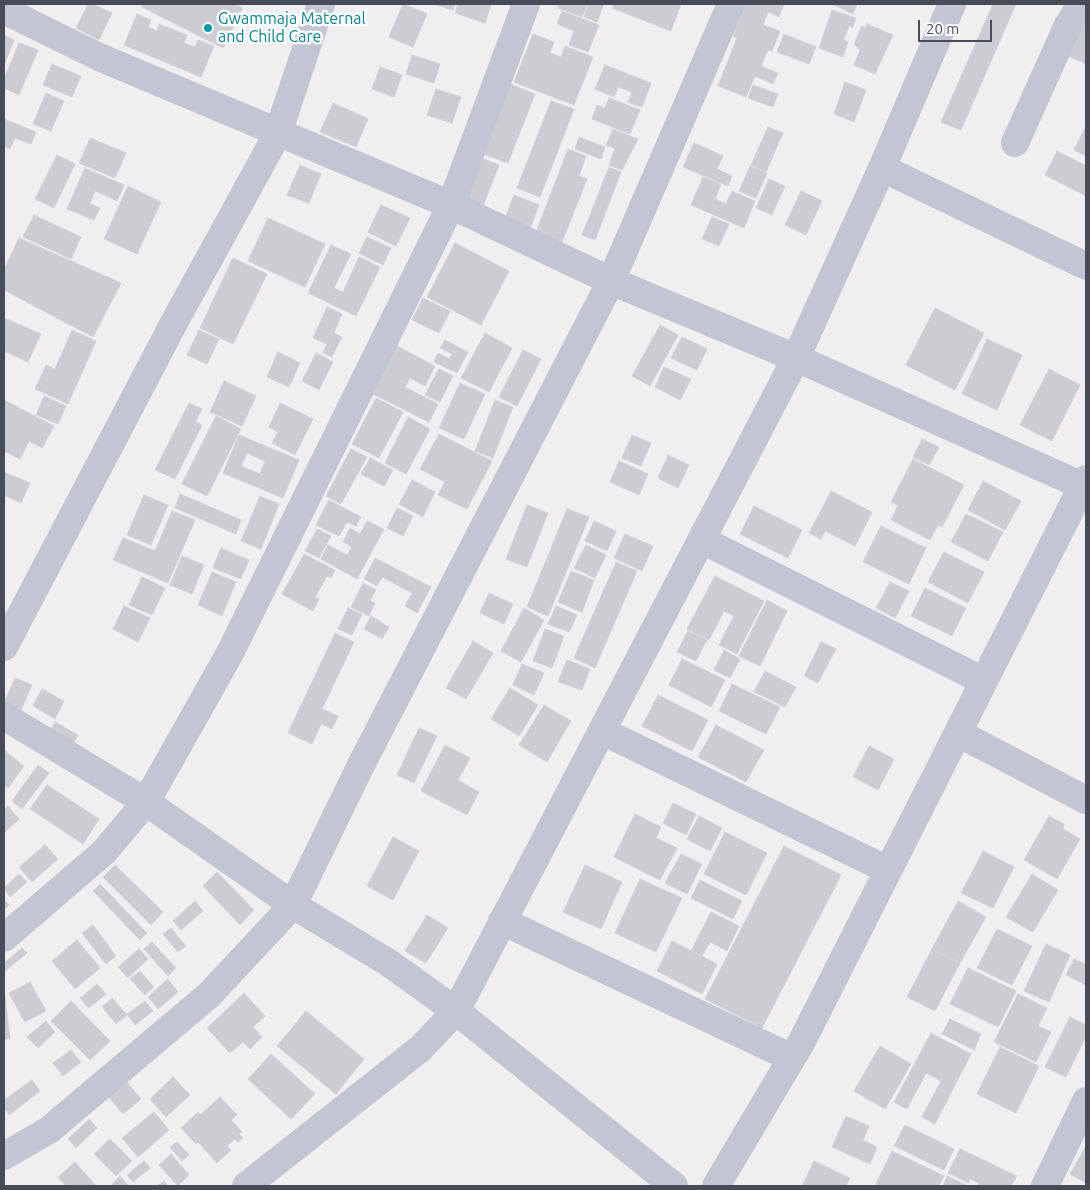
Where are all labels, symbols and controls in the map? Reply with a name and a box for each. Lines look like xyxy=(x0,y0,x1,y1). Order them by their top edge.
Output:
place label: Gwammaja Maternal and Child Care xyxy=(218,9,366,47)
scale bar xyxy=(920,10,994,42)
text: 20 m xyxy=(926,20,959,37)
marker: Gwammaja Maternal and Child Care xyxy=(202,22,214,34)

